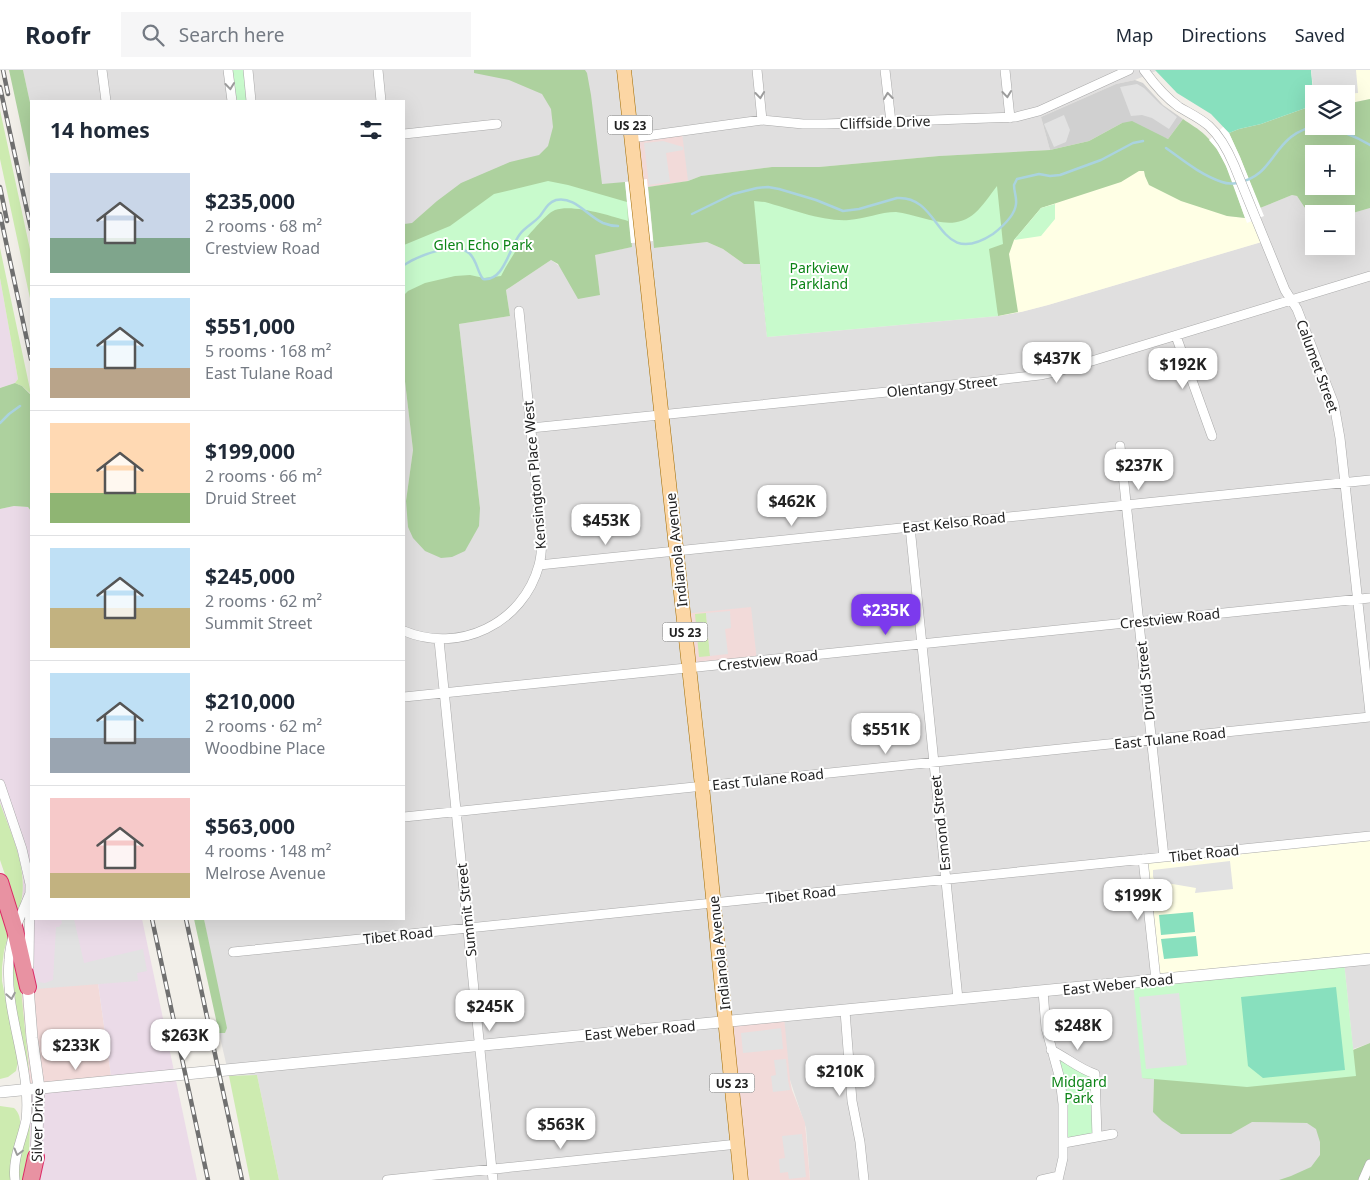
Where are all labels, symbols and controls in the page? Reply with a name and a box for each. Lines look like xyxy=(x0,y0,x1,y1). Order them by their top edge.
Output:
search box xyxy=(121,12,471,57)
text: Roofr xyxy=(25,18,91,51)
icon: search xyxy=(139,21,167,49)
text: Search here xyxy=(179,22,284,48)
text: Map xyxy=(1116,23,1153,47)
text: Directions xyxy=(1181,23,1267,47)
text: Saved xyxy=(1295,23,1345,47)
one-way arrow xyxy=(224,82,235,90)
map controls xyxy=(1305,85,1355,255)
button: layers xyxy=(1305,85,1355,135)
one-way arrow xyxy=(1001,90,1012,98)
one-way arrow xyxy=(754,91,765,99)
one-way arrow xyxy=(883,92,894,100)
street label: Cliffside Drive xyxy=(839,111,931,133)
text: 14 homes xyxy=(50,116,150,144)
icon: filters xyxy=(357,116,385,144)
road number: US 23 xyxy=(608,116,652,134)
button: + xyxy=(1305,145,1355,195)
text: $235,000 xyxy=(205,187,295,215)
icon: home xyxy=(90,193,150,253)
button: − xyxy=(1305,205,1355,255)
text: 2 rooms · 68 m² xyxy=(205,215,322,237)
park label: Glen Echo Park xyxy=(434,235,533,254)
text: Crestview Road xyxy=(205,237,320,259)
park label: Parkview Parkland xyxy=(790,258,848,293)
text: $551,000 xyxy=(205,312,295,340)
street label: Calumet Street xyxy=(1292,317,1344,415)
icon: home xyxy=(90,318,150,378)
text: 5 rooms · 168 m² xyxy=(205,340,331,362)
pin: $437K xyxy=(1022,342,1092,384)
text: $437K xyxy=(1033,347,1081,369)
pin: $192K xyxy=(1148,348,1218,390)
text: $192K xyxy=(1159,353,1207,375)
text: East Tulane Road xyxy=(205,362,333,384)
street label: Olentangy Street xyxy=(886,371,998,401)
street label: Kensington Place West xyxy=(518,400,550,550)
text: $199,000 xyxy=(205,437,295,465)
icon: home xyxy=(90,443,150,503)
pin: $237K xyxy=(1104,448,1174,491)
text: $237K xyxy=(1115,454,1163,476)
text: 2 rooms · 66 m² xyxy=(205,465,322,487)
pin: $462K xyxy=(757,484,827,527)
text: Druid Street xyxy=(205,487,296,509)
text: $462K xyxy=(768,490,816,512)
street label: Indianola Avenue xyxy=(661,492,691,608)
pin: $453K xyxy=(571,504,641,546)
street label: East Kelso Road xyxy=(901,507,1007,537)
text: $453K xyxy=(582,509,630,531)
text: $245,000 xyxy=(205,562,295,590)
icon: home xyxy=(90,568,150,628)
text: 2 rooms · 62 m² xyxy=(205,590,322,612)
pin: $235K xyxy=(851,594,921,636)
text: $235K xyxy=(862,599,910,621)
street label: Crestview Road xyxy=(1119,603,1221,633)
text: Summit Street xyxy=(205,612,312,634)
road number: US 23 xyxy=(662,622,708,642)
street label: Druid Street xyxy=(1131,640,1159,722)
street label: Crestview Road xyxy=(717,645,819,675)
text: $210,000 xyxy=(205,687,295,715)
icon: home xyxy=(90,693,150,753)
pin: $551K xyxy=(851,712,921,755)
text: 2 rooms · 62 m² xyxy=(205,715,322,737)
text: $551K xyxy=(862,718,910,740)
street label: East Tulane Road xyxy=(1113,723,1227,753)
text: Woodbine Place xyxy=(205,737,325,759)
street label: East Tulane Road xyxy=(711,764,825,794)
street label: Esmond Street xyxy=(926,774,954,872)
text: $563,000 xyxy=(205,812,295,840)
icon: home xyxy=(90,818,150,878)
text: 4 rooms · 148 m² xyxy=(205,840,331,862)
street label: Tibet Road xyxy=(1168,840,1240,866)
text: Melrose Avenue xyxy=(205,862,326,884)
street label: Summit Street xyxy=(452,862,480,958)
pin: $199K xyxy=(1103,878,1173,921)
street label: Tibet Road xyxy=(765,881,837,907)
text: $199K xyxy=(1114,884,1162,906)
street label: Indianola Avenue xyxy=(704,895,734,1011)
street label: Tibet Road xyxy=(362,922,434,948)
street label: East Weber Road xyxy=(1062,969,1174,999)
pin: $245K xyxy=(455,990,525,1032)
one-way arrow xyxy=(5,991,15,1000)
text: $245K xyxy=(466,995,514,1017)
pin: $248K xyxy=(1043,1008,1113,1051)
text: $248K xyxy=(1054,1014,1102,1036)
street label: East Weber Road xyxy=(584,1016,696,1044)
pin: $263K xyxy=(150,1018,220,1061)
text: $263K xyxy=(161,1024,209,1046)
pin: $233K xyxy=(41,1028,111,1071)
text: $233K xyxy=(52,1034,100,1056)
pin: $210K xyxy=(805,1054,875,1097)
text: $210K xyxy=(816,1060,864,1082)
park label: Midgard Park xyxy=(1051,1072,1107,1107)
road number: US 23 xyxy=(710,1074,754,1092)
street label: Silver Drive xyxy=(27,1088,47,1162)
pin: $563K xyxy=(526,1108,596,1150)
text: $563K xyxy=(537,1113,585,1135)
one-way arrow xyxy=(13,1147,23,1155)

